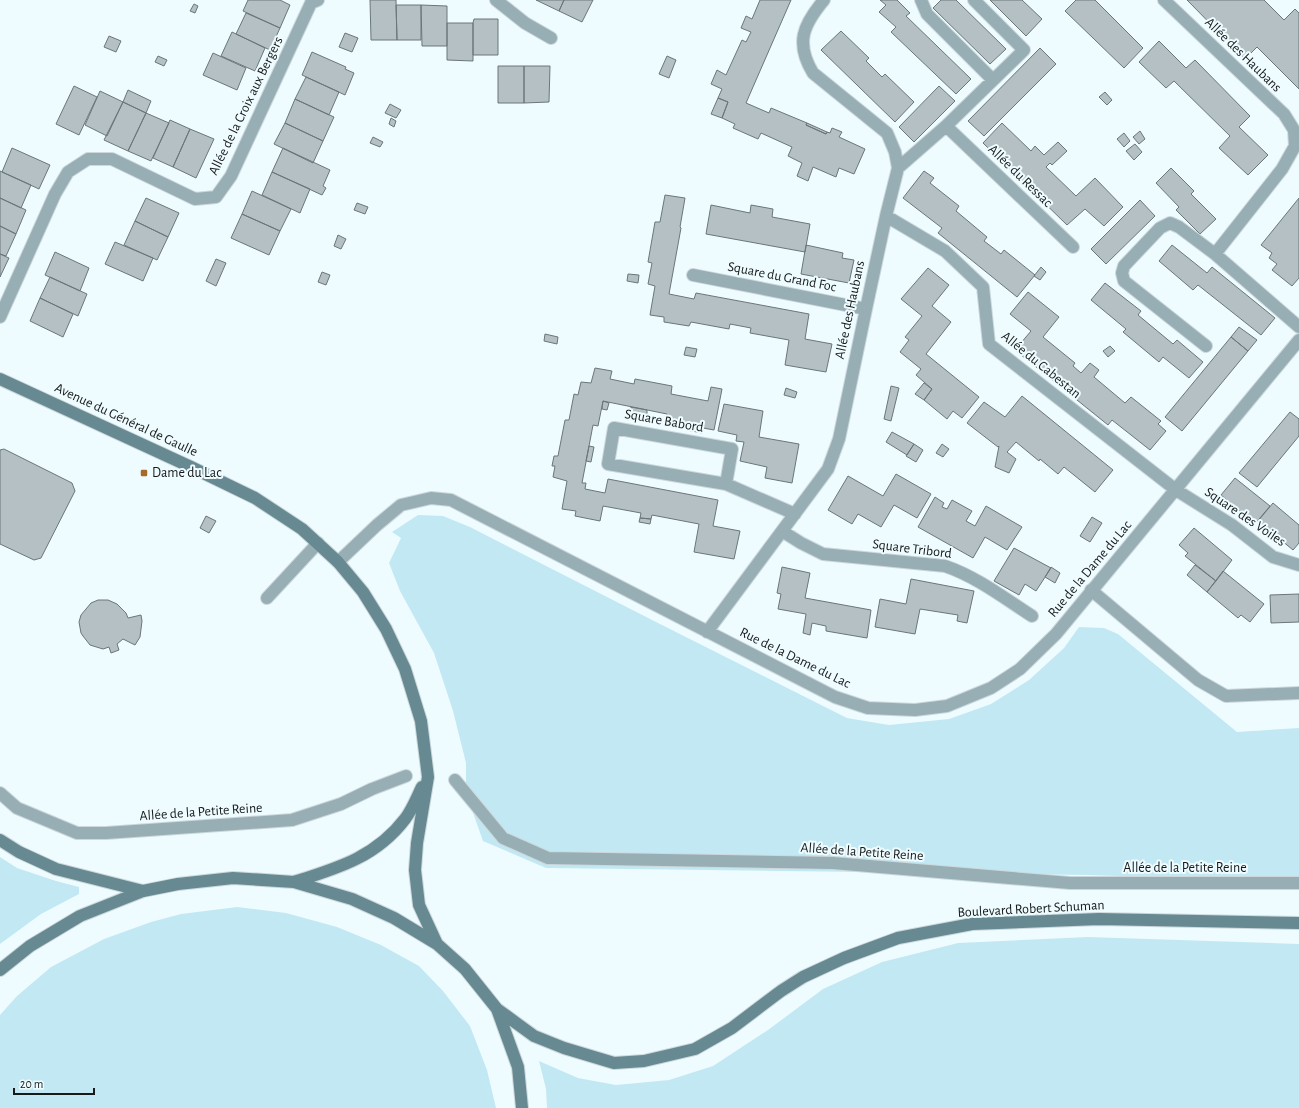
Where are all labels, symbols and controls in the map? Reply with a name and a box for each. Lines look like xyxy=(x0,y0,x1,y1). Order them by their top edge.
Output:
street label: Allée des Haubans xyxy=(1202,15,1284,95)
street label: Allée de la Croix aux Bergers xyxy=(206,35,286,177)
street label: Allée du Ressac xyxy=(985,142,1055,210)
street label: Square du Grand Foc xyxy=(726,260,838,295)
street label: Allée des Haubans xyxy=(833,260,867,360)
street label: Allée du Cabestan xyxy=(999,329,1083,401)
street label: Avenue du Général de Gaulle xyxy=(52,381,200,459)
street label: Square Babord xyxy=(623,407,705,435)
place label: Dame du Lac xyxy=(152,466,222,480)
marker: Dame du Lac xyxy=(139,468,149,478)
street label: Square des Voiles xyxy=(1202,485,1288,549)
street label: Rue de la Dame du Lac xyxy=(1046,518,1135,620)
street label: Square Tribord xyxy=(872,537,952,561)
street label: Rue de la Dame du Lac xyxy=(737,625,853,691)
street label: Allée de la Petite Reine xyxy=(139,801,263,823)
street label: Allée de la Petite Reine xyxy=(800,841,924,863)
street label: Allée de la Petite Reine xyxy=(1123,861,1247,875)
street label: Boulevard Robert Schuman xyxy=(957,898,1105,920)
scale bar xyxy=(14,1070,94,1096)
text: 20 m xyxy=(20,1078,43,1090)

